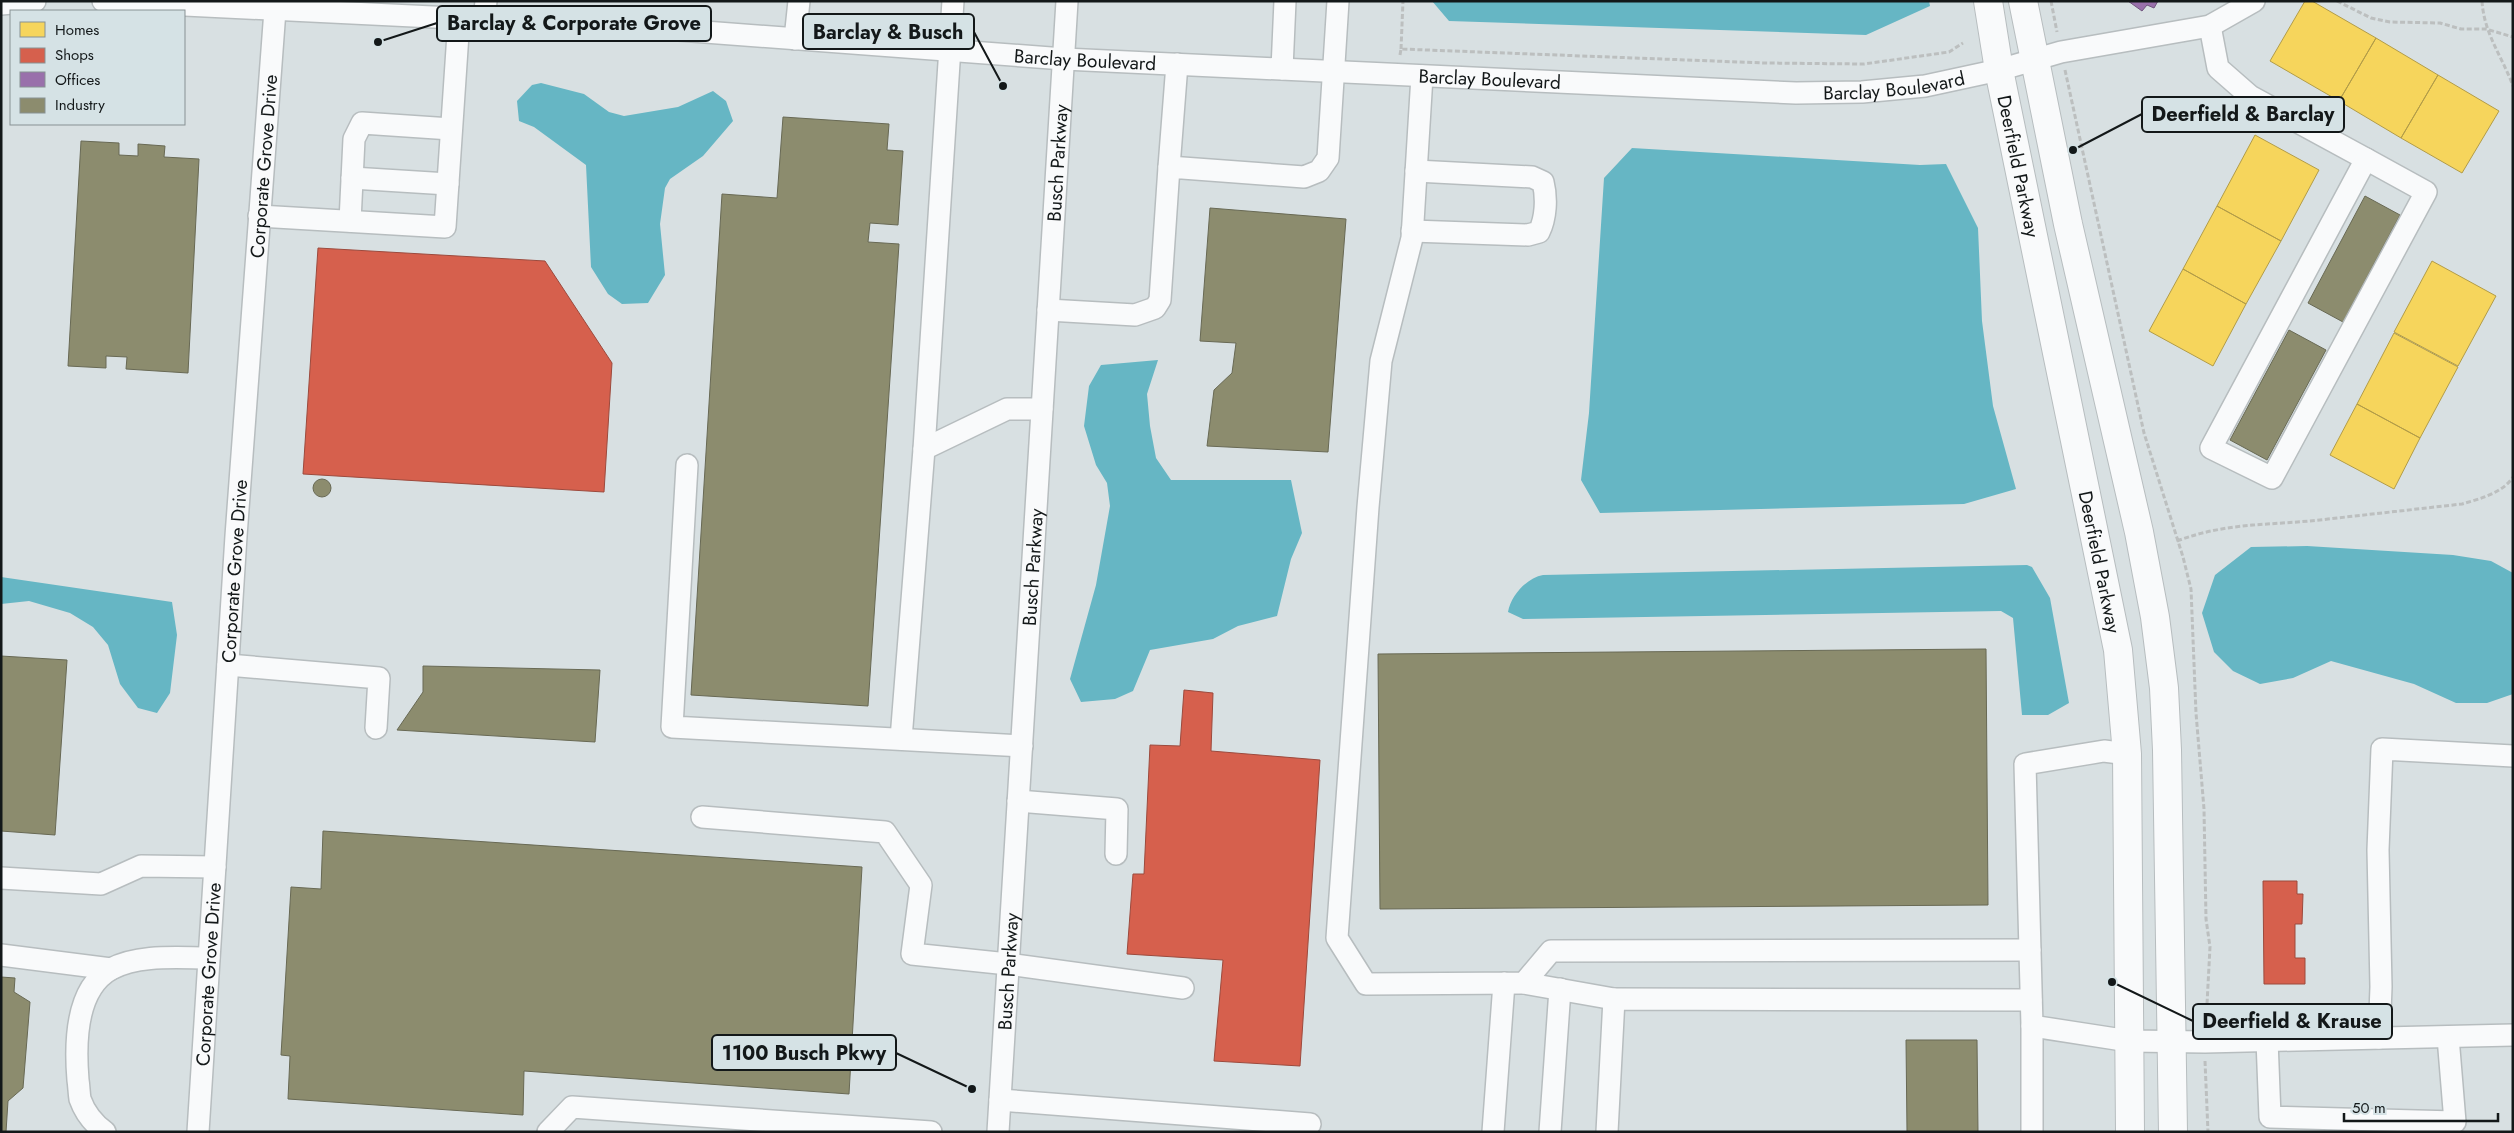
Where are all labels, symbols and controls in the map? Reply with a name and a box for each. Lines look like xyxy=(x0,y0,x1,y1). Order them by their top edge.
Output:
callout: Barclay & Corporate Grove xyxy=(437,6,711,41)
text: Barclay & Corporate Grove xyxy=(447,9,701,38)
legend xyxy=(10,10,185,125)
callout: Barclay & Busch xyxy=(803,14,974,49)
text: Barclay & Busch xyxy=(813,18,963,47)
text: Homes xyxy=(55,19,99,41)
street label: Barclay Boulevard xyxy=(1013,42,1157,77)
text: Shops xyxy=(55,44,94,66)
street label: Barclay Boulevard xyxy=(1418,62,1561,96)
street label: Barclay Boulevard xyxy=(1823,65,1967,107)
text: Offices xyxy=(55,69,100,91)
street label: Corporate Grove Drive xyxy=(244,73,284,259)
street label: Deerfield Parkway xyxy=(1990,93,2046,240)
text: Industry xyxy=(55,94,105,116)
callout: Deerfield & Barclay xyxy=(2142,97,2344,132)
text: Deerfield & Barclay xyxy=(2152,100,2335,129)
street label: Busch Parkway xyxy=(1041,103,1075,222)
street label: Corporate Grove Drive xyxy=(215,478,254,664)
street label: Deerfield Parkway xyxy=(2072,488,2127,636)
street label: Busch Parkway xyxy=(1016,507,1050,627)
street label: Corporate Grove Drive xyxy=(189,882,228,1067)
street label: Busch Parkway xyxy=(991,911,1025,1031)
callout: Deerfield & Krause xyxy=(2193,1004,2392,1039)
text: Deerfield & Krause xyxy=(2202,1007,2382,1036)
callout: 1100 Busch Pkwy xyxy=(712,1035,896,1070)
text: 1100 Busch Pkwy xyxy=(722,1039,887,1068)
scale bar xyxy=(2344,1090,2498,1122)
text: 50 m xyxy=(2352,1097,2386,1119)

